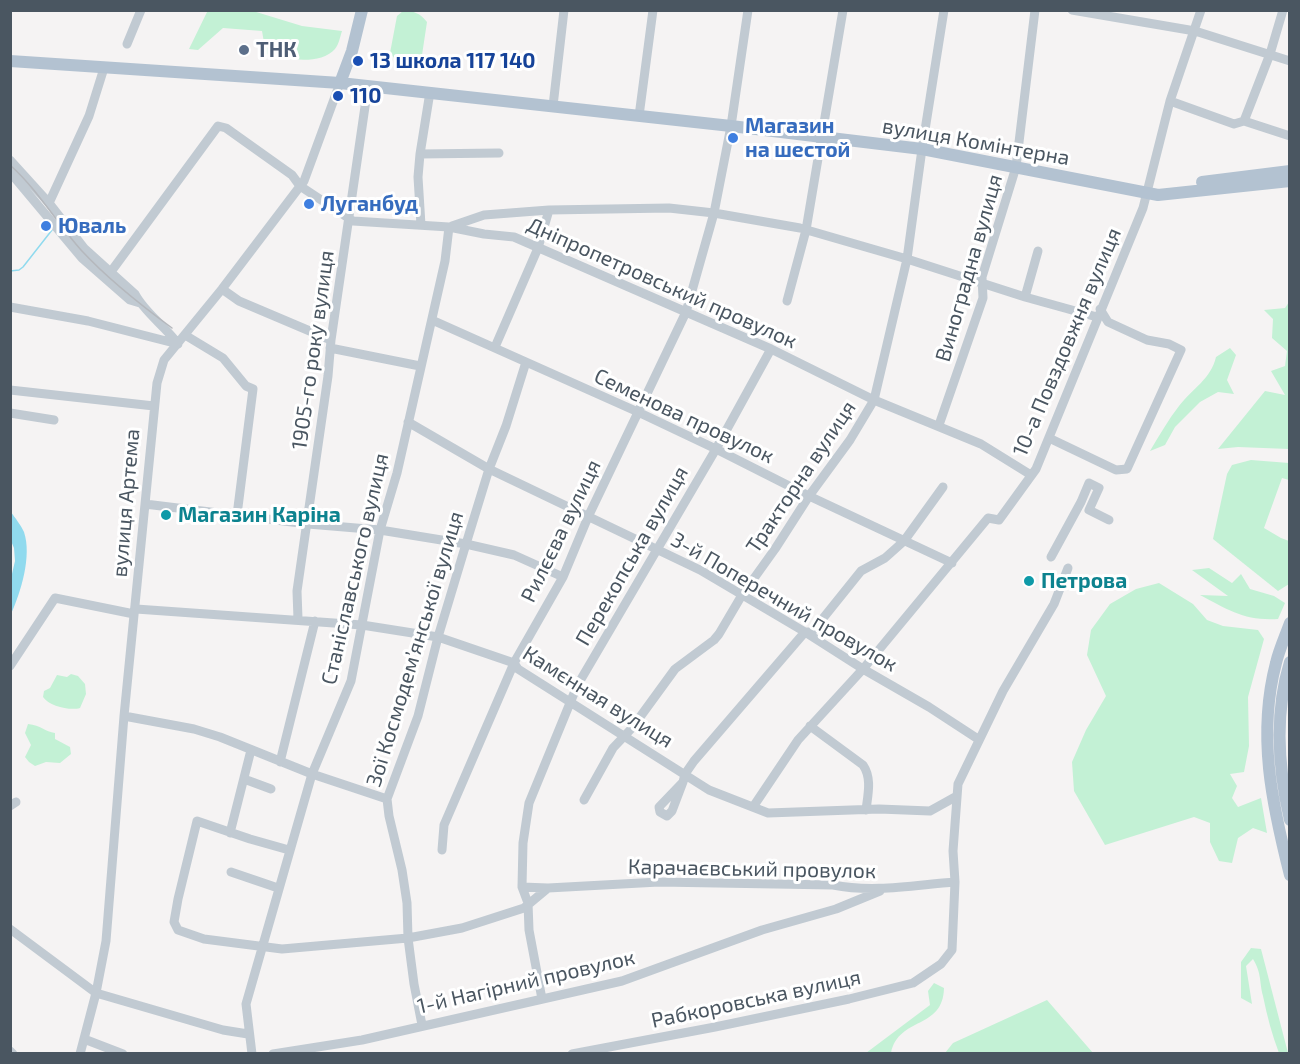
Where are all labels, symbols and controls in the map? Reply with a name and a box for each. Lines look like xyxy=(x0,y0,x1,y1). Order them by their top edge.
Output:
place label: ТНК xyxy=(256,37,297,63)
marker: ТНК xyxy=(237,43,251,57)
place label: 13 школа 117 140 xyxy=(370,48,536,74)
marker: 13 школа 117 140 xyxy=(351,54,365,68)
place label: 110 xyxy=(350,83,381,109)
marker: 110 xyxy=(331,89,345,103)
place label: Магазин на шестой xyxy=(745,113,850,163)
street label: вулиця Комінтерна xyxy=(880,113,1072,171)
marker: Магазин на шестой xyxy=(726,131,740,145)
street label: Виноградна вулиця xyxy=(930,171,1008,365)
place label: Луганбуд xyxy=(321,191,418,217)
marker: Луганбуд xyxy=(302,197,316,211)
street label: Дніпропетровський провулок xyxy=(523,212,801,354)
place label: Юваль xyxy=(58,213,126,239)
marker: Юваль xyxy=(39,219,53,233)
street label: 10-а Повздовжня вулиця xyxy=(1007,224,1127,460)
street label: 1905-го року вулиця xyxy=(287,249,339,451)
street label: Семенова провулок xyxy=(590,363,778,469)
street label: Тракторна вулиця xyxy=(741,396,861,558)
street label: вулиця Артема xyxy=(107,428,145,578)
street label: Станіславського вулиця xyxy=(316,451,394,687)
street label: Рилєєва вулиця xyxy=(516,456,606,606)
street label: Перекопська вулиця xyxy=(570,462,694,650)
place label: Магазин Каріна xyxy=(178,502,341,528)
marker: Магазин Каріна xyxy=(159,508,173,522)
street label: Зої Космодем’янської вулиця xyxy=(361,508,469,790)
street label: 3-й Поперечний провулок xyxy=(666,527,902,677)
place label: Петрова xyxy=(1041,568,1127,594)
marker: Петрова xyxy=(1022,574,1036,588)
street label: Камєнная вулиця xyxy=(518,641,678,753)
street label: Карачаєвський провулок xyxy=(628,854,876,884)
street label: 1-й Нагірний провулок xyxy=(415,945,637,1019)
street label: Рабкоровська вулиця xyxy=(649,964,863,1034)

